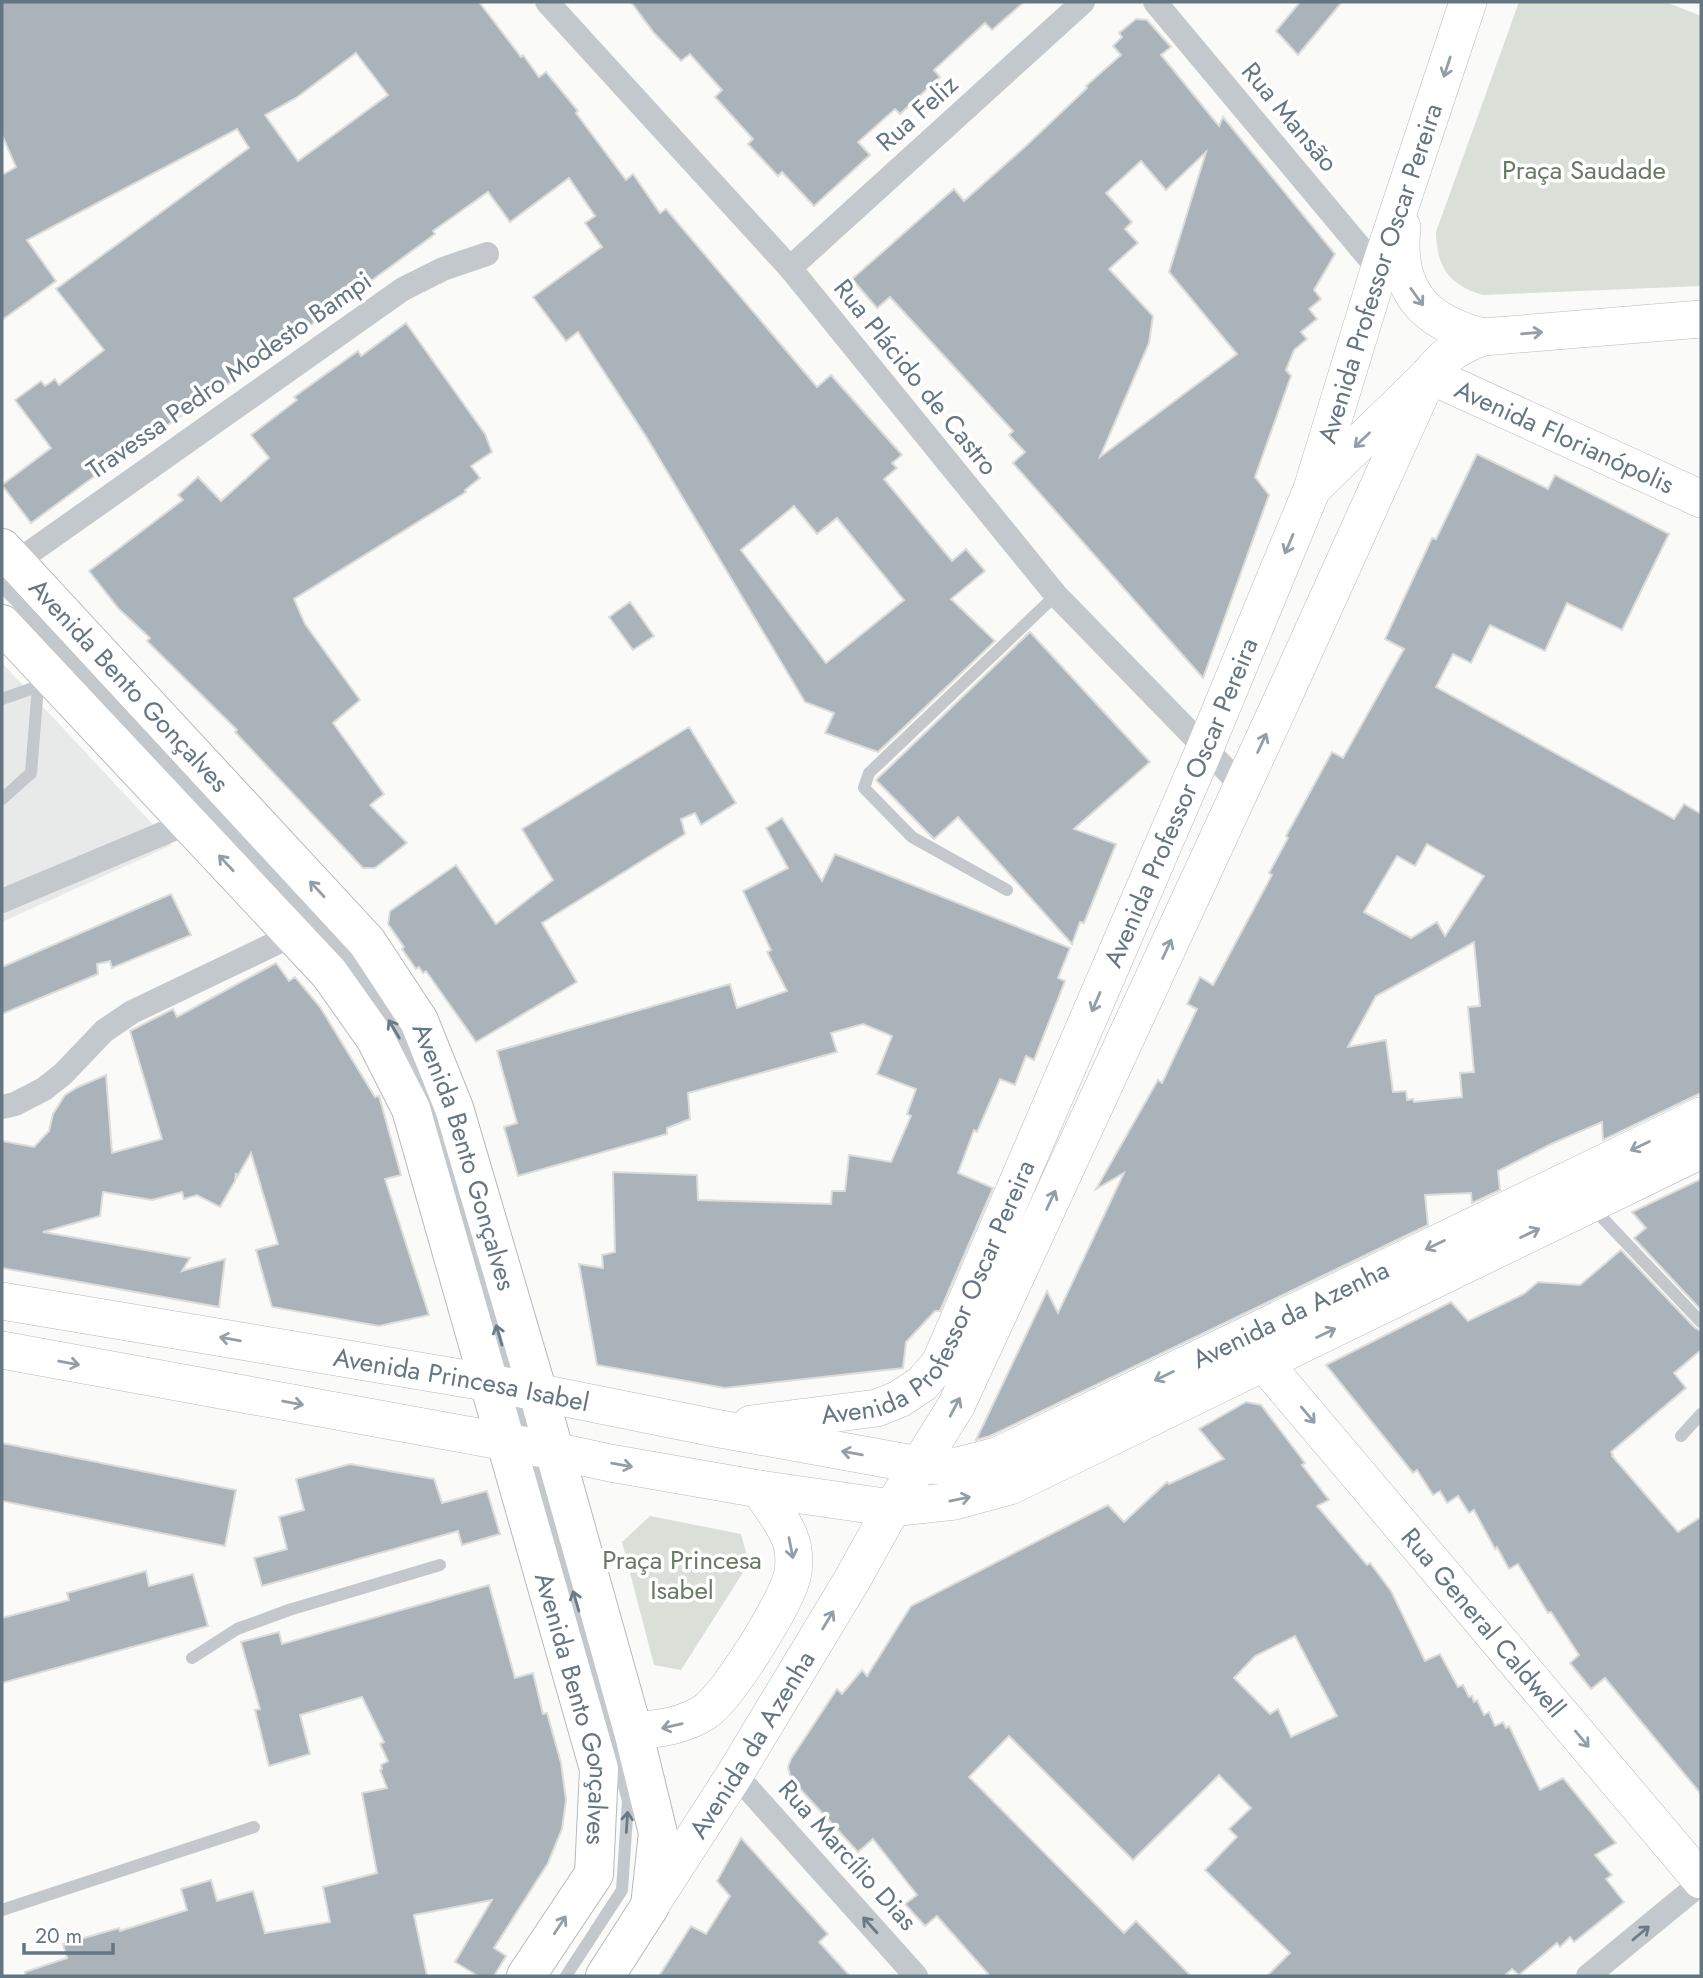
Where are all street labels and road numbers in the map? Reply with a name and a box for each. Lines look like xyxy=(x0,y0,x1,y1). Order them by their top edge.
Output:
street label: Rua Mansão xyxy=(1233,54,1347,180)
street label: Rua Feliz xyxy=(868,66,966,160)
street label: Avenida Professor Oscar Pereira xyxy=(1308,98,1452,448)
street label: Travessa Pedro Modesto Bampi xyxy=(79,262,379,488)
street label: Rua Plácido de Castro xyxy=(825,271,1007,483)
street label: Avenida Florianópolis xyxy=(1449,370,1680,503)
street label: Avenida Bento Gonçalves xyxy=(20,570,238,801)
street label: Avenida Professor Oscar Pereira xyxy=(1094,632,1268,973)
street label: Avenida Bento Gonçalves xyxy=(403,1017,526,1295)
street label: Avenida Professor Oscar Pereira xyxy=(819,1154,1044,1434)
street label: Avenida da Azenha xyxy=(1186,1250,1395,1378)
street label: Avenida Princesa Isabel xyxy=(331,1338,593,1421)
street label: Rua General Caldwell xyxy=(1392,1519,1575,1726)
street label: Avenida Bento Gonçalves xyxy=(525,1568,618,1846)
street label: Avenida da Azenha xyxy=(679,1643,824,1846)
street label: Rua Marcílio Dias xyxy=(770,1771,926,1939)

